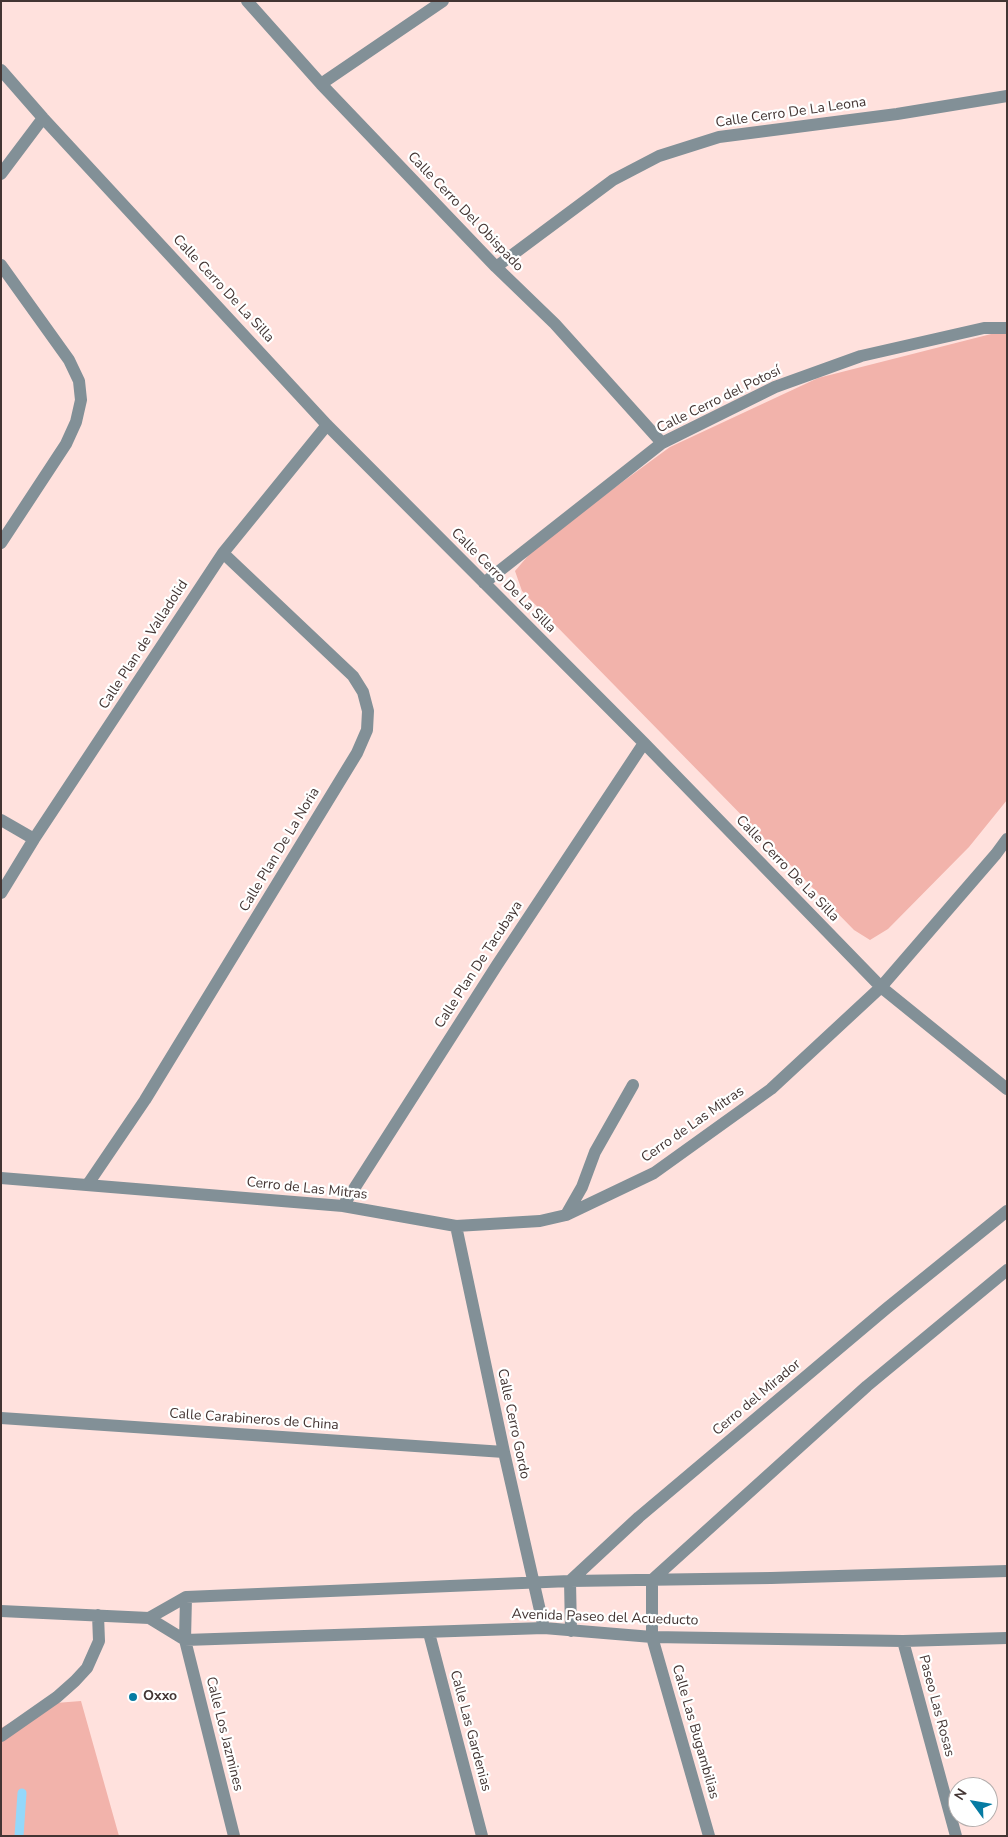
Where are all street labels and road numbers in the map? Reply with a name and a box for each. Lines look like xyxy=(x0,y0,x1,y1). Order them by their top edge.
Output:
street label: Calle Cerro De La Leona xyxy=(715,94,867,132)
street label: Calle Cerro Del Obispado xyxy=(404,149,526,275)
street label: Calle Cerro De La Silla xyxy=(169,232,277,346)
street label: Calle Cerro del Potosí xyxy=(654,363,784,437)
street label: Calle Cerro De La Silla xyxy=(447,525,559,637)
street label: Calle Plan de Valladolid xyxy=(96,577,192,713)
street label: Calle Plan De La Noria xyxy=(236,785,324,915)
street label: Calle Cerro De La Silla xyxy=(732,812,842,926)
street label: Calle Plan De Tacubaya xyxy=(432,898,526,1032)
street label: Cerro de Las Mitras xyxy=(638,1083,748,1167)
street label: Cerro de Las Mitras xyxy=(246,1174,368,1204)
street label: Cerro del Mirador xyxy=(710,1356,804,1440)
street label: Calle Cerro Gordo xyxy=(493,1367,533,1481)
street label: Calle Carabineros de China xyxy=(169,1406,339,1434)
street label: Avenida Paseo del Acueducto xyxy=(511,1606,699,1630)
street label: Paseo Las Rosas xyxy=(914,1653,958,1759)
street label: Calle Las Bugambilias xyxy=(668,1663,722,1801)
street label: Calle Las Gardenias xyxy=(446,1669,494,1793)
street label: Calle Los Jazmines xyxy=(202,1675,246,1793)

